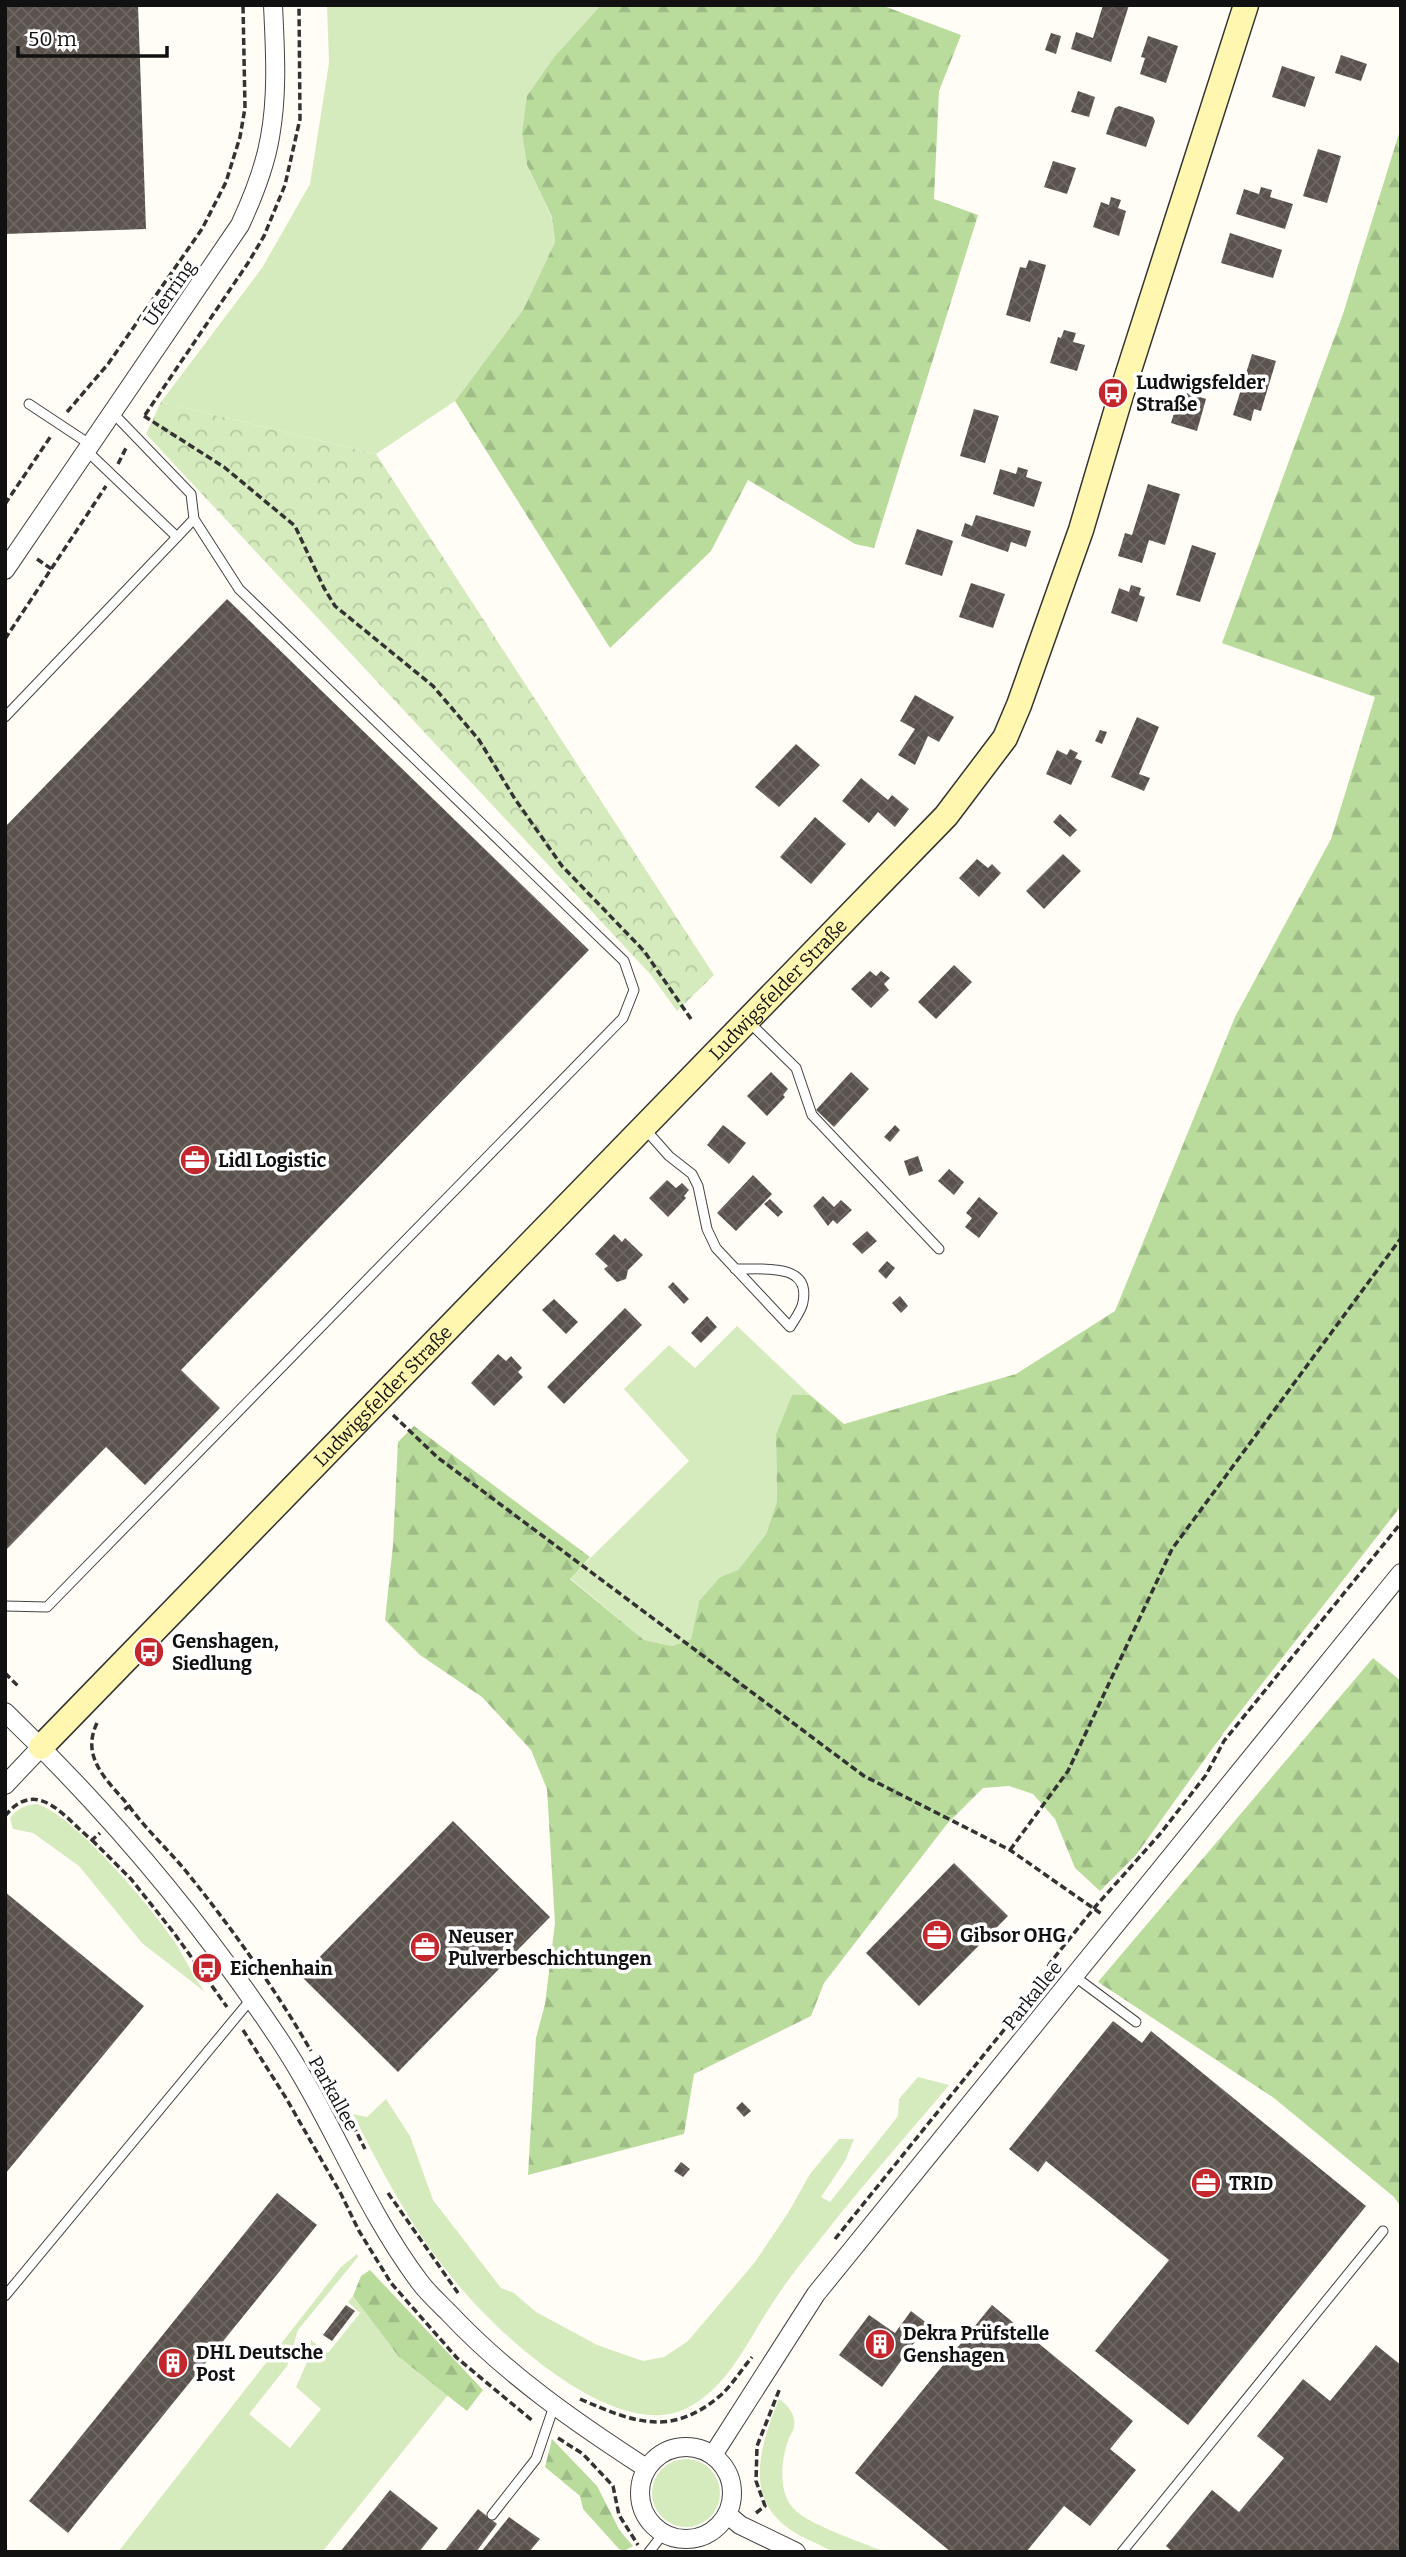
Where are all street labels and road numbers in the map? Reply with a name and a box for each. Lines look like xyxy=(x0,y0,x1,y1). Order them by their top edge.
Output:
street label: Uferring xyxy=(138,255,201,331)
street label: Ludwigsfelder Straße xyxy=(704,914,852,1065)
street label: Ludwigsfelder Straße xyxy=(309,1320,457,1472)
street label: Parkallee xyxy=(998,1956,1067,2034)
street label: Parkallee xyxy=(304,2052,363,2135)

